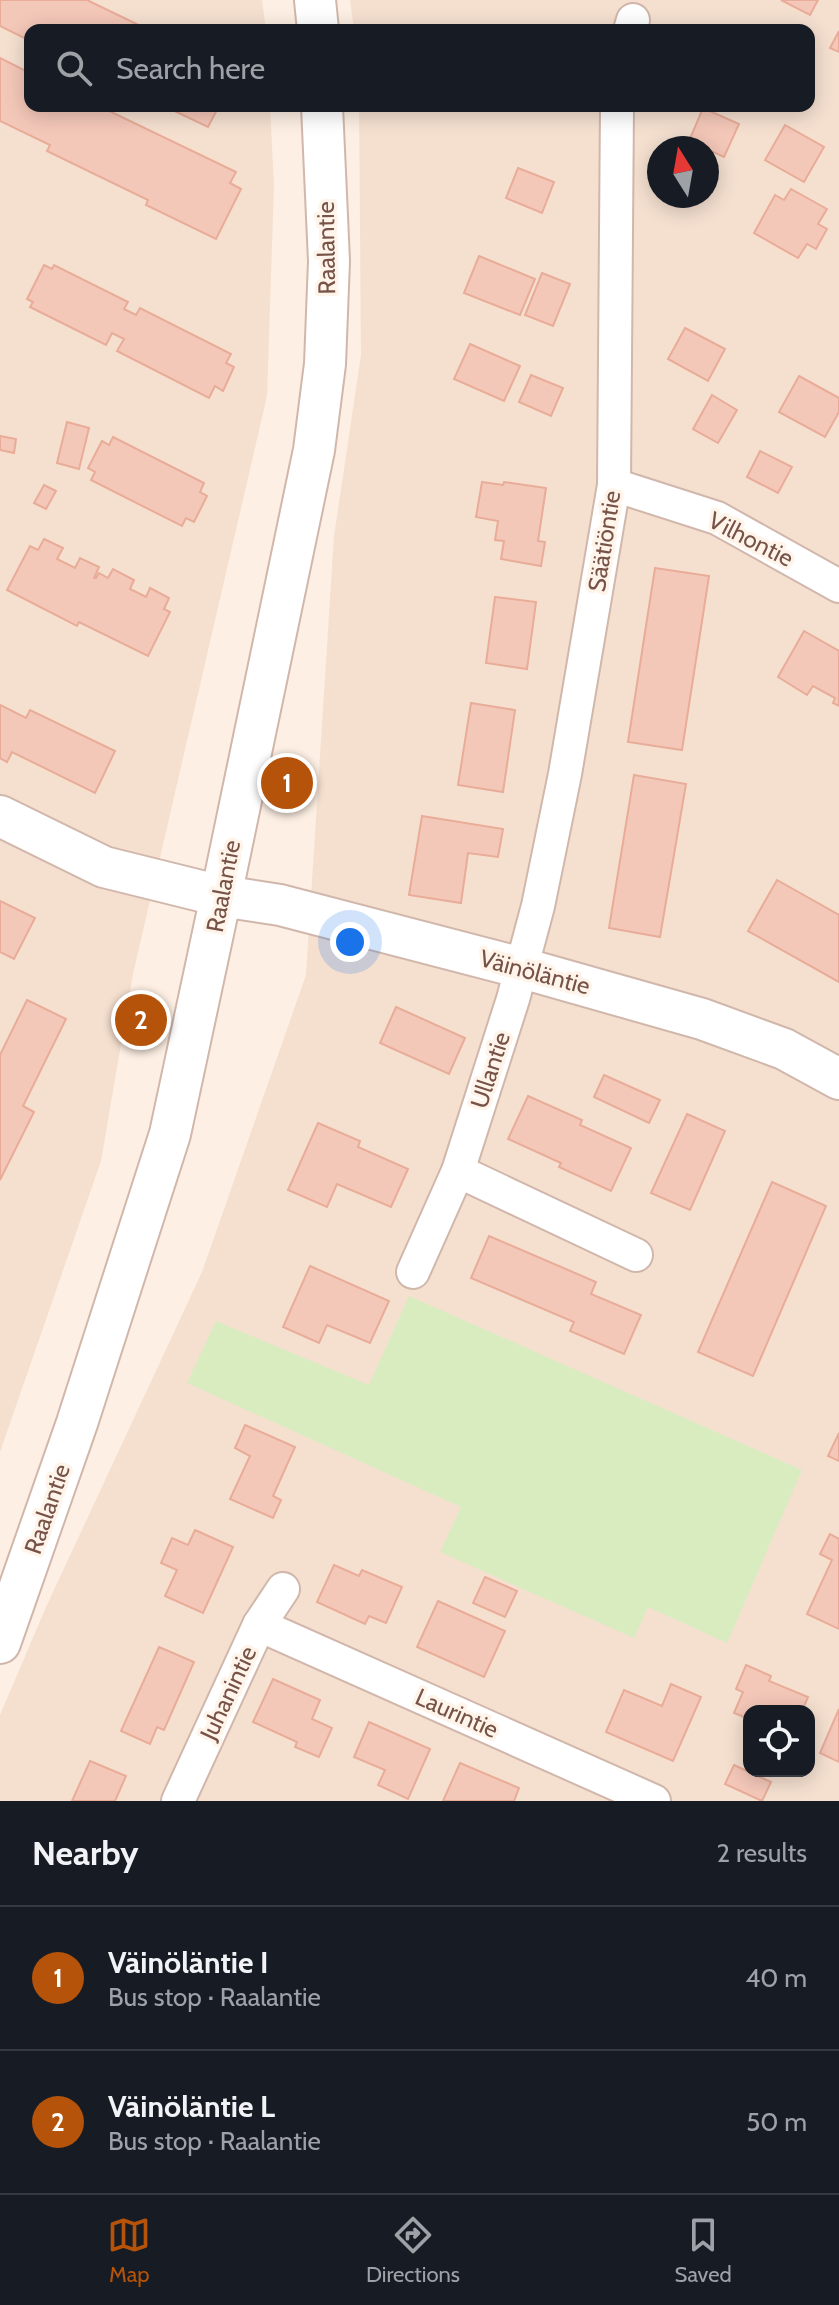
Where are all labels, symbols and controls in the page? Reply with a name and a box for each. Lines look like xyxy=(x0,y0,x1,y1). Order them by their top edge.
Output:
search box xyxy=(24,24,815,112)
icon: search xyxy=(52,46,96,90)
text: Search here xyxy=(116,50,265,87)
north arrow xyxy=(647,136,719,208)
street label: Raalantie xyxy=(311,201,341,295)
street label: Säätiöntie xyxy=(582,488,626,594)
street label: Vilhontie xyxy=(704,505,798,573)
pin: 1 xyxy=(261,753,313,813)
street label: Raalantie xyxy=(200,837,246,935)
your location xyxy=(330,922,370,962)
street label: Väinöläntie xyxy=(477,943,593,1001)
pin: 2 xyxy=(115,990,167,1050)
street label: Ullantie xyxy=(464,1028,516,1112)
street label: Raalantie xyxy=(18,1460,76,1558)
street label: Juhanintie xyxy=(193,1641,262,1745)
street label: Laurintie xyxy=(411,1682,503,1744)
map controls xyxy=(743,1705,815,1777)
button: locate xyxy=(743,1705,815,1777)
text: Nearby xyxy=(32,1832,139,1874)
text: 2 results xyxy=(716,1837,807,1869)
text: Väinöläntie I xyxy=(108,1944,269,1981)
text: 1 xyxy=(53,1962,63,1994)
text: 40 m xyxy=(745,1962,807,1994)
text: Bus stop · Raalantie xyxy=(108,1981,321,2013)
text: Väinöläntie L xyxy=(108,2088,275,2125)
text: 2 xyxy=(51,2106,65,2138)
text: 50 m xyxy=(746,2106,807,2138)
text: Bus stop · Raalantie xyxy=(108,2125,321,2157)
tab: Map xyxy=(107,2213,151,2288)
tab: Directions xyxy=(366,2213,460,2288)
tab: Saved xyxy=(675,2213,732,2288)

